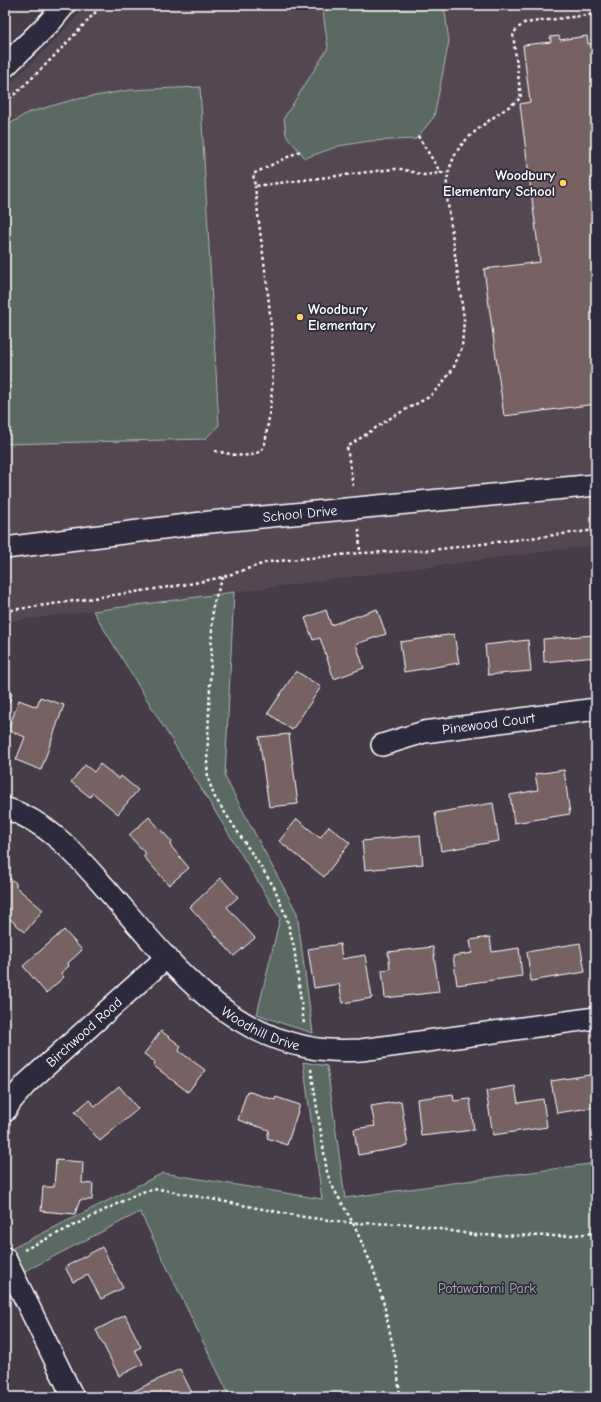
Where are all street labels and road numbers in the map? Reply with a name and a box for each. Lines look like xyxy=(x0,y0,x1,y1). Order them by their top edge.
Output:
street label: School Drive xyxy=(262,501,338,525)
street label: Pinewood Court xyxy=(441,709,537,738)
street label: Birchwood Road xyxy=(42,993,125,1071)
street label: Woodhill Drive xyxy=(218,1002,302,1054)

